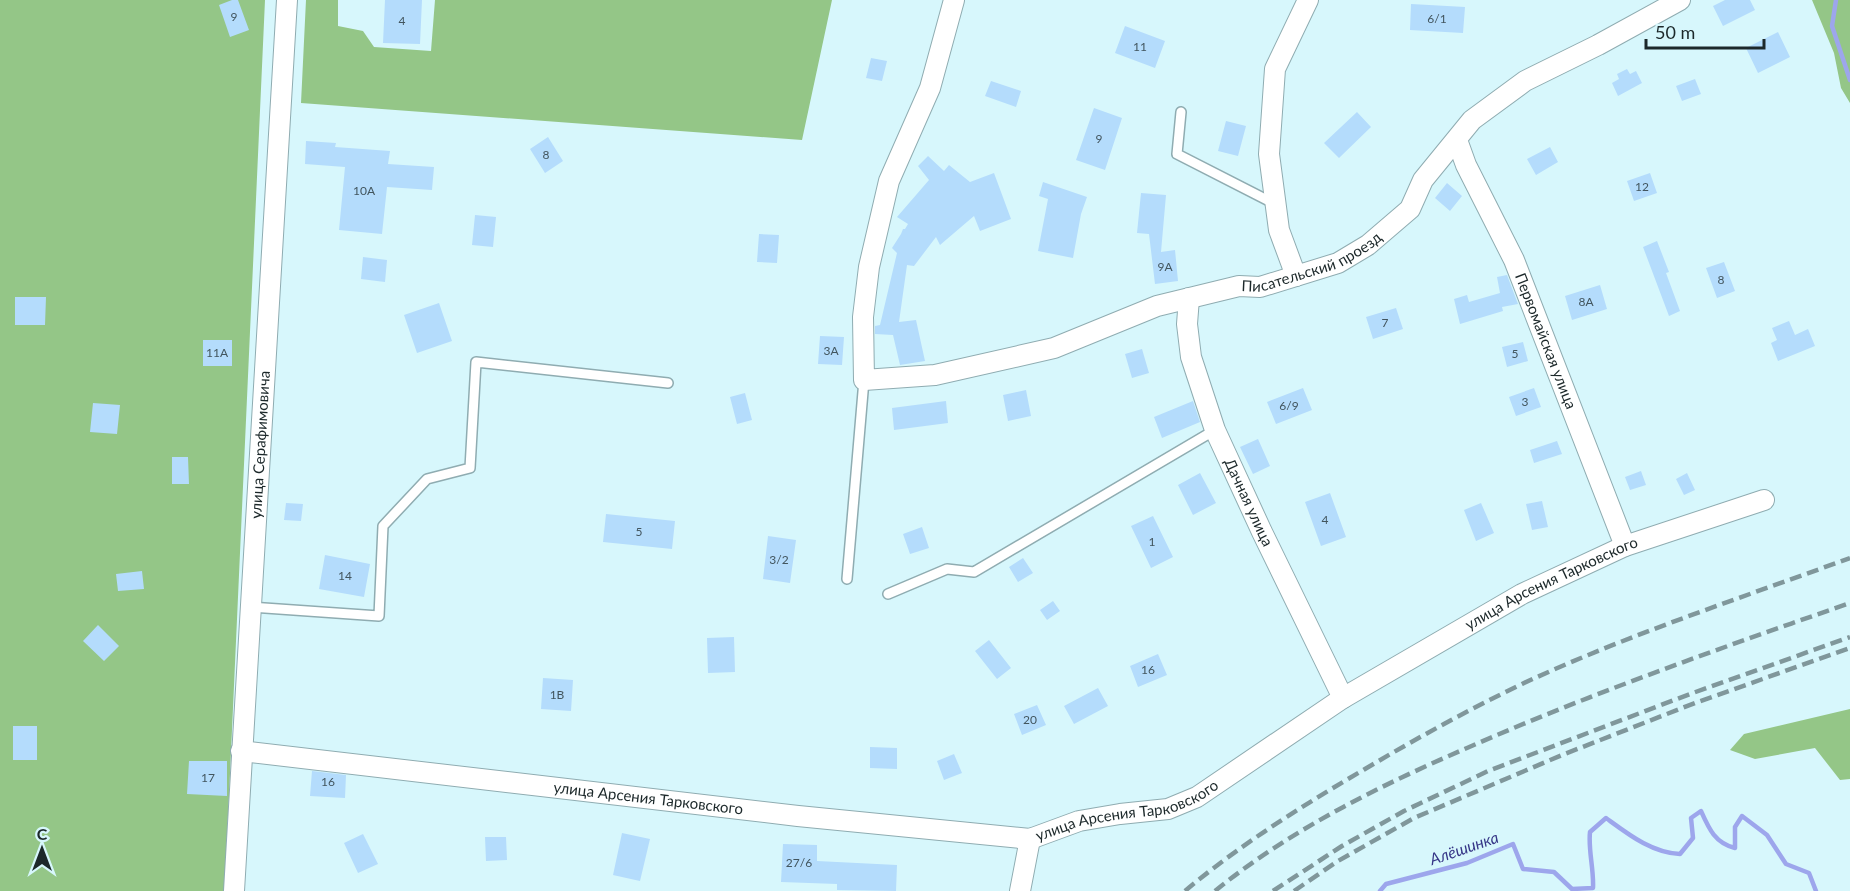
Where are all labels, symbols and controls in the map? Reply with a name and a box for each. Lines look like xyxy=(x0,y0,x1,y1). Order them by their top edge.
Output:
house number: 9 xyxy=(231,9,238,24)
house number: 6/1 xyxy=(1427,11,1447,26)
scale bar xyxy=(1646,12,1764,50)
house number: 4 xyxy=(399,13,406,28)
text: 50 m xyxy=(1655,21,1695,43)
house number: 11 xyxy=(1133,39,1147,54)
house number: 9 xyxy=(1096,131,1103,146)
house number: 8 xyxy=(543,147,550,162)
house number: 12 xyxy=(1635,179,1649,194)
house number: 10А xyxy=(353,183,376,198)
street label: Писательский проезд xyxy=(1241,227,1385,295)
house number: 9А xyxy=(1157,259,1173,274)
street label: Первомайская улица xyxy=(1512,270,1581,411)
house number: 8 xyxy=(1718,272,1725,287)
house number: 8А xyxy=(1578,294,1594,309)
house number: 7 xyxy=(1382,315,1389,330)
house number: 3А xyxy=(823,343,839,358)
house number: 11А xyxy=(206,345,229,360)
house number: 5 xyxy=(1512,346,1519,361)
street label: улица Серафимовича xyxy=(246,370,273,519)
house number: 3 xyxy=(1522,394,1529,409)
house number: 6/9 xyxy=(1279,398,1299,413)
street label: Дачная улица xyxy=(1221,455,1278,549)
house number: 4 xyxy=(1322,512,1329,527)
house number: 5 xyxy=(636,524,643,539)
street label: улица Арсения Тарковского xyxy=(1462,532,1640,633)
house number: 1 xyxy=(1149,534,1156,549)
house number: 3/2 xyxy=(769,552,789,567)
house number: 14 xyxy=(338,568,352,583)
house number: 16 xyxy=(1141,662,1155,677)
house number: 1В xyxy=(550,687,565,702)
house number: 20 xyxy=(1023,712,1037,727)
house number: 17 xyxy=(201,770,215,785)
house number: 16 xyxy=(321,774,335,789)
street label: улица Арсения Тарковского xyxy=(1033,775,1221,844)
street label: улица Арсения Тарковского xyxy=(553,778,744,818)
north arrow xyxy=(12,819,72,879)
text: С xyxy=(37,824,48,843)
water label: Алёшинка xyxy=(1426,827,1501,868)
house number: 27/6 xyxy=(786,855,812,870)

